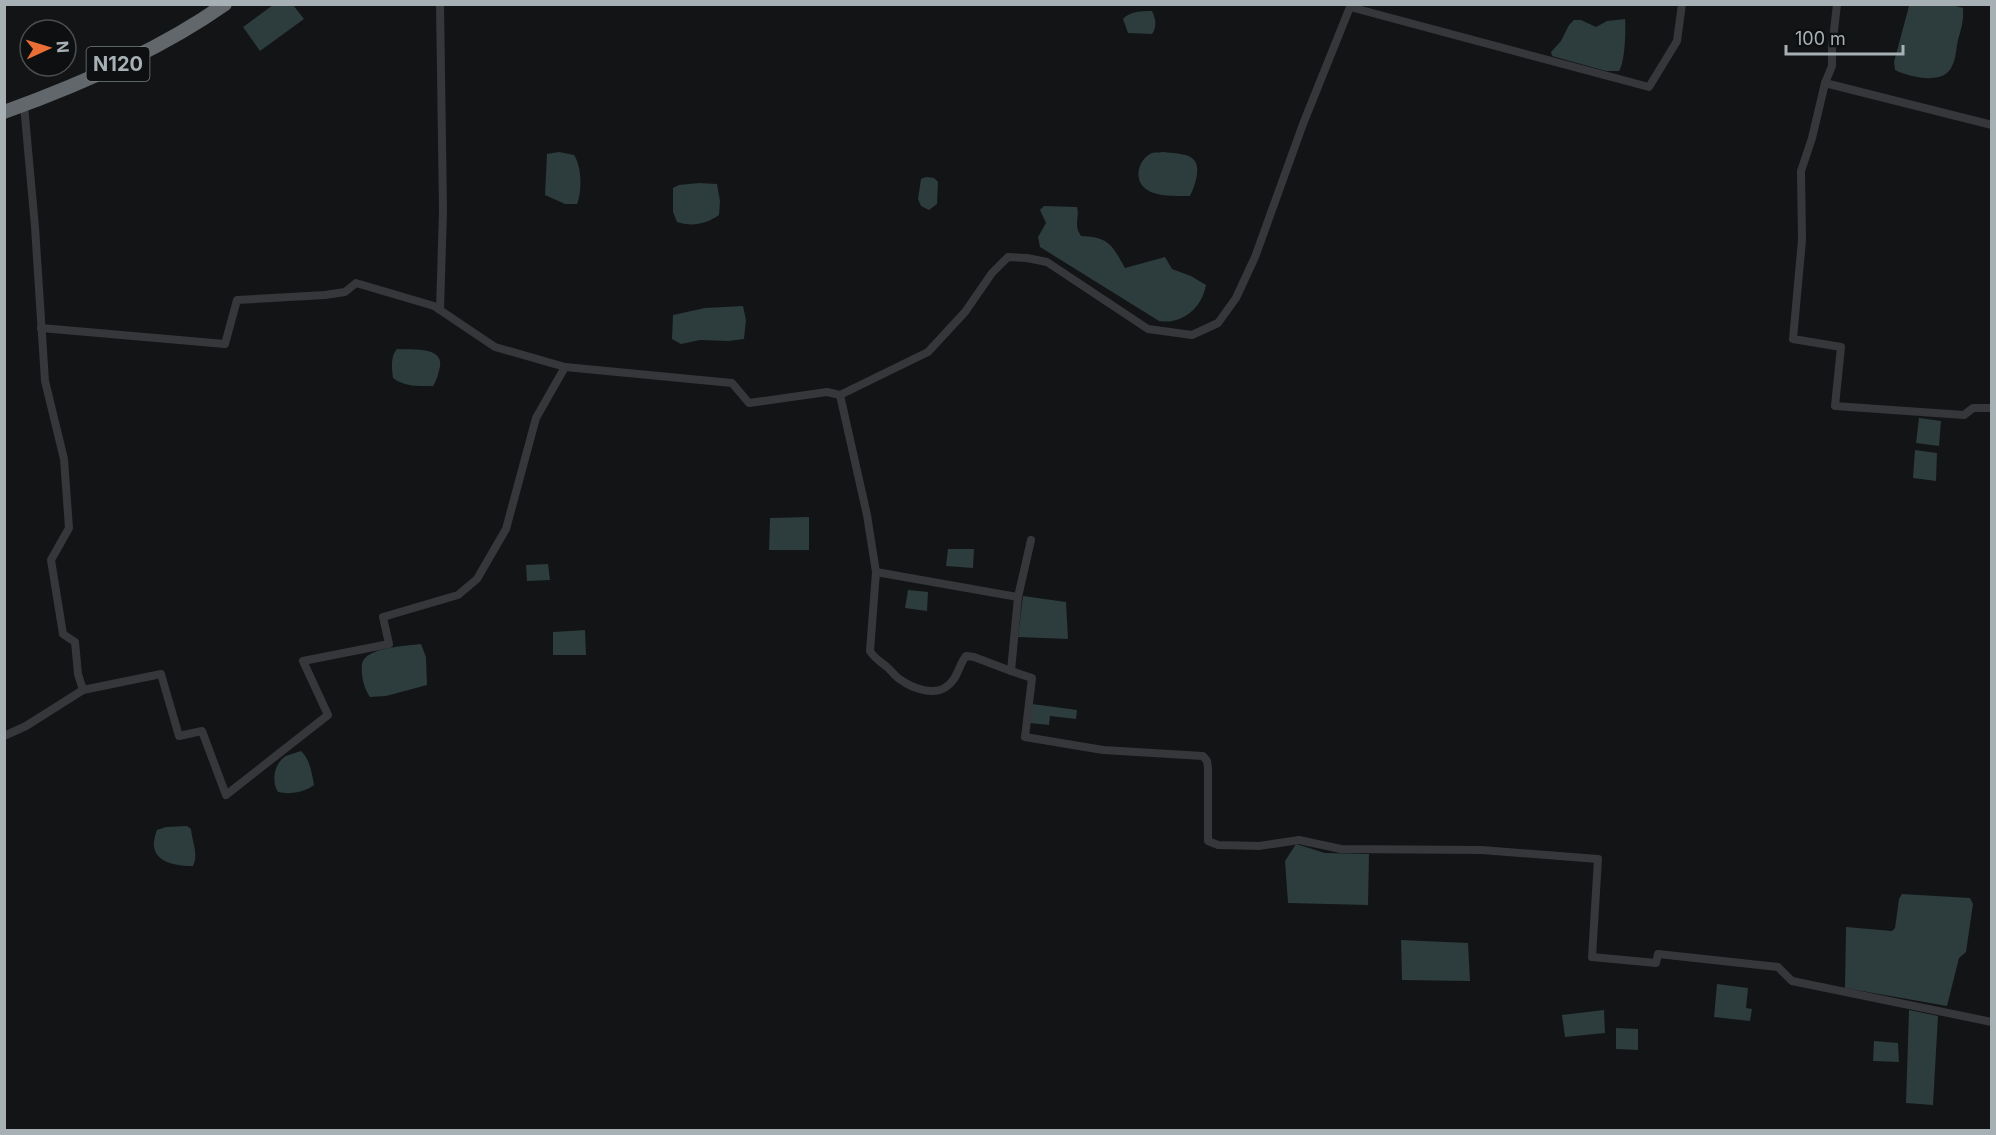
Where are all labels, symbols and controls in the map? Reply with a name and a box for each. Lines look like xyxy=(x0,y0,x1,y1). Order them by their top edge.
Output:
north arrow xyxy=(18,18,78,78)
scale bar xyxy=(1786,18,1903,56)
text: 100 m xyxy=(1795,28,1846,49)
text: N xyxy=(53,40,73,54)
road number: N120 xyxy=(86,47,150,81)

